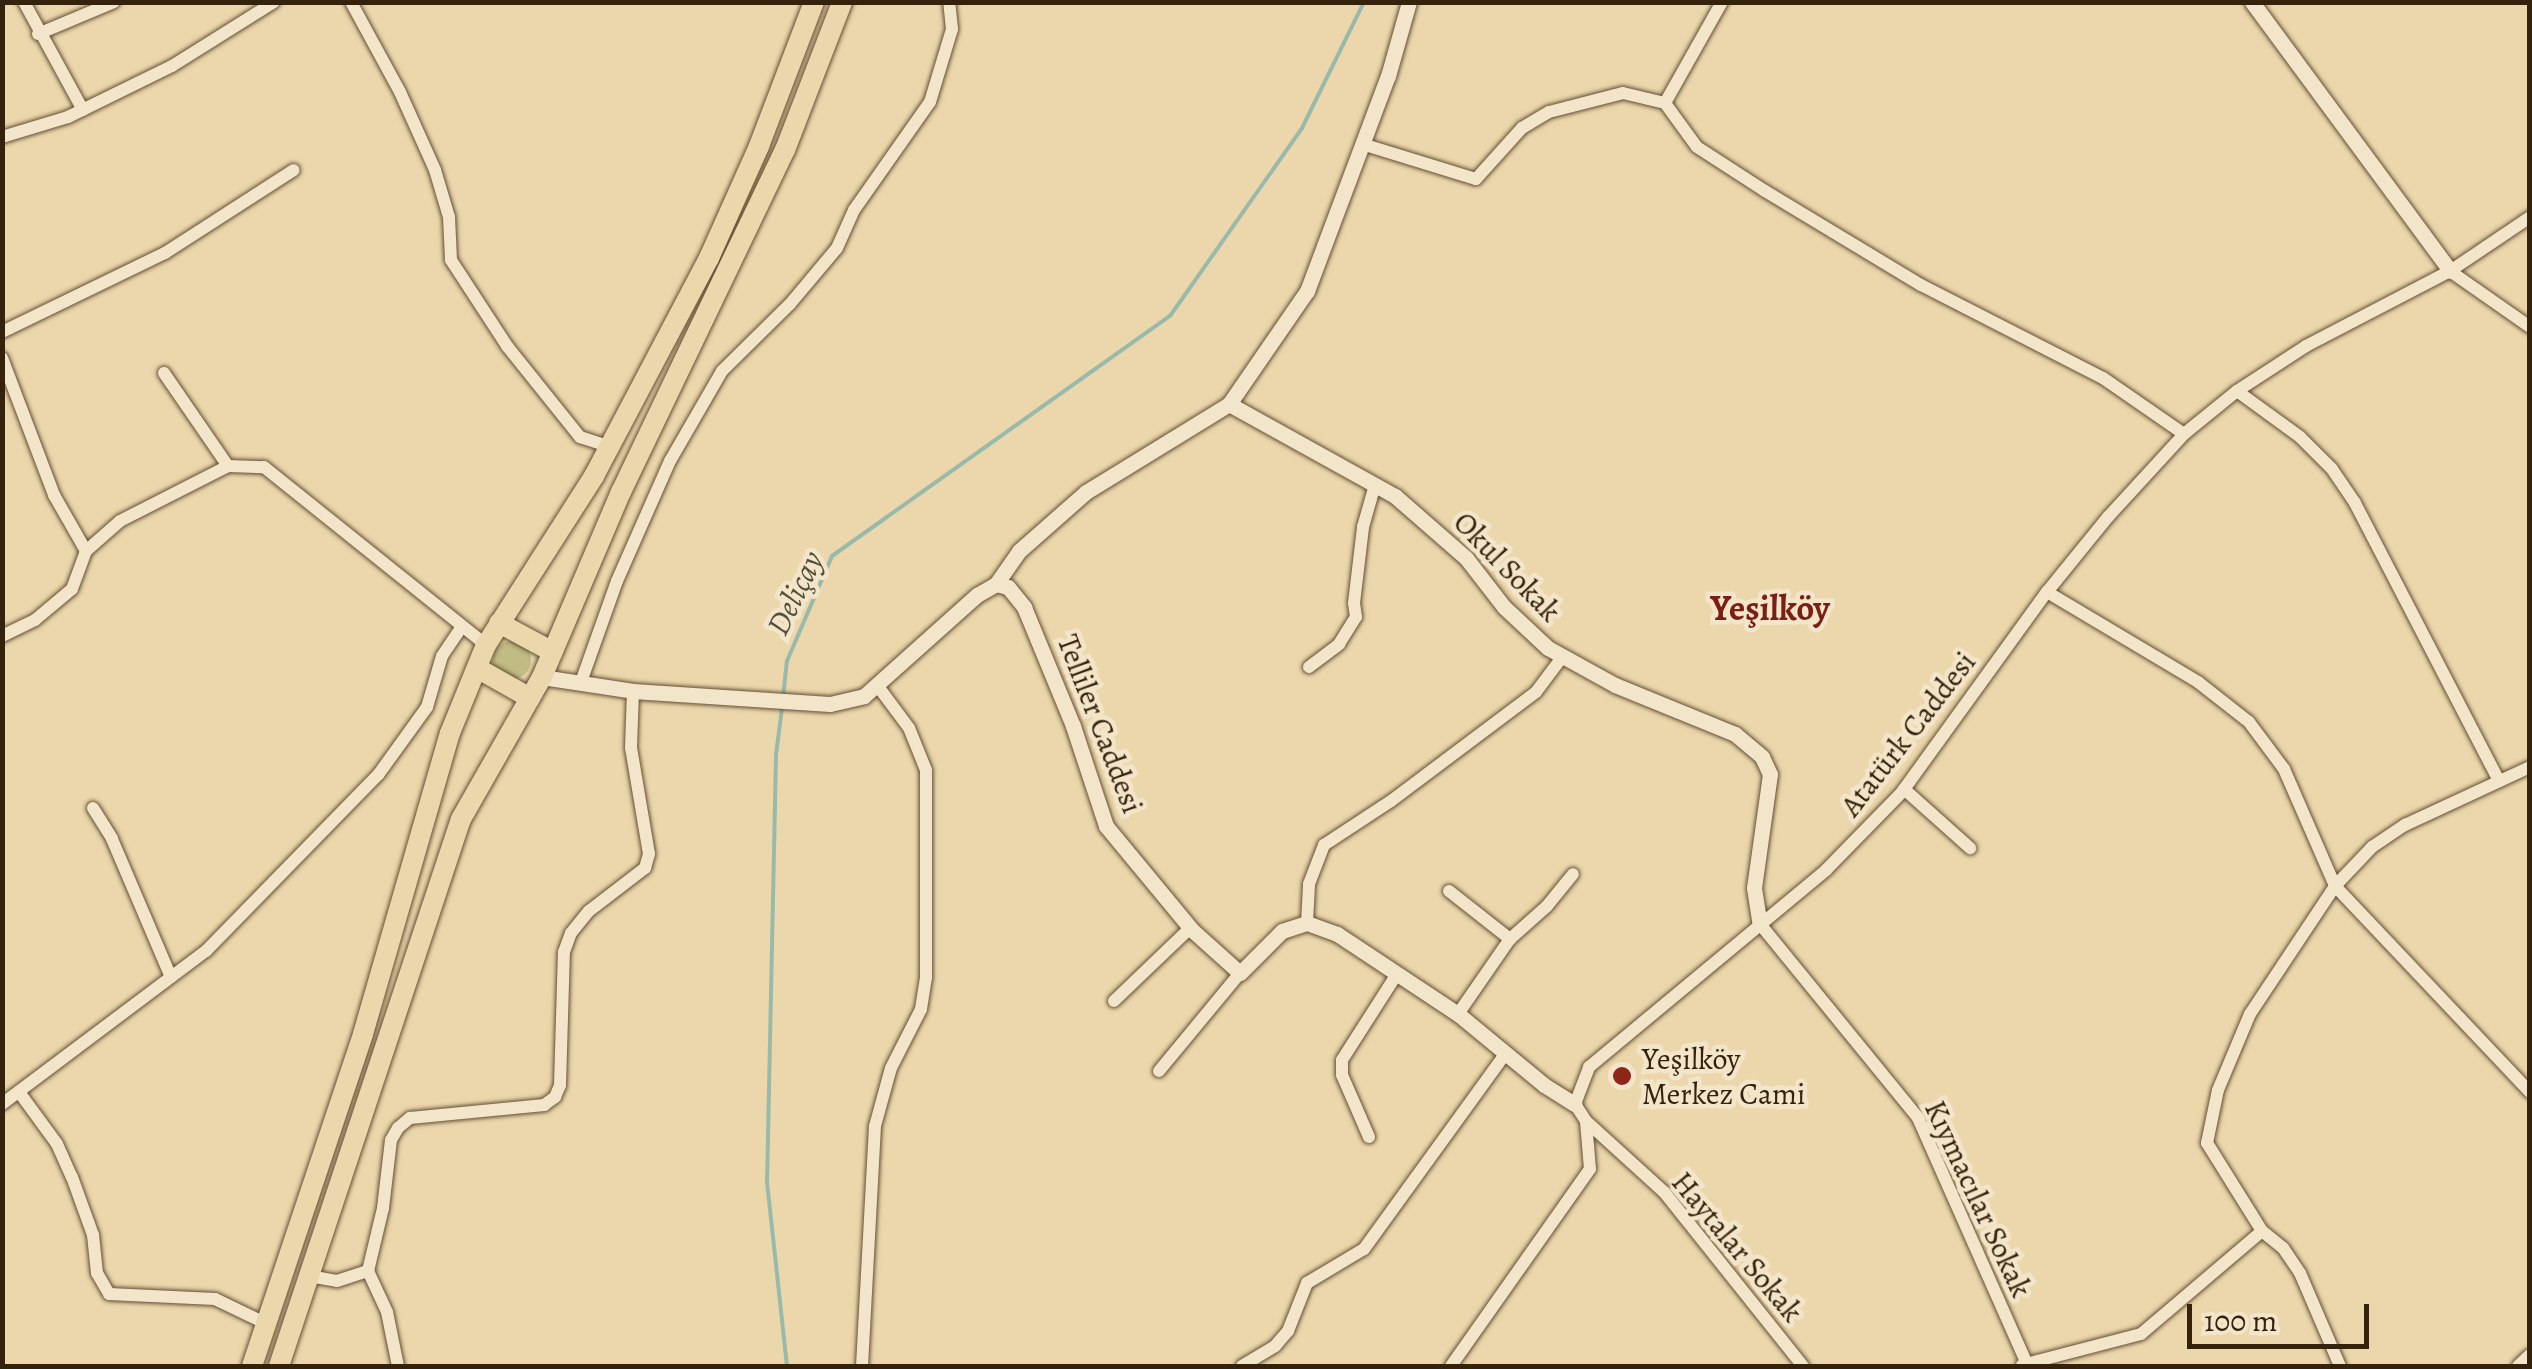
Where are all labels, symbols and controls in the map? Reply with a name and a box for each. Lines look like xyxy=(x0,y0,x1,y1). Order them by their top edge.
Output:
street label: Okul Sokak xyxy=(1446,505,1568,629)
water label: Deliçay xyxy=(758,545,832,641)
district label: Yeşilköy xyxy=(1710,587,1830,629)
street label: Telliler Caddesi xyxy=(1049,630,1151,818)
street label: Atatürk Caddesi xyxy=(1833,645,1983,823)
place label: Yeşilköy Merkez Cami xyxy=(1642,1041,1805,1112)
marker: Yeşilköy Merkez Cami xyxy=(1611,1065,1633,1087)
street label: Kıymacılar Sokak xyxy=(1917,1095,2039,1303)
street label: Haytalar Sokak xyxy=(1664,1165,1810,1329)
scale bar xyxy=(2192,1284,2374,1346)
text: 100 m xyxy=(2204,1301,2277,1341)

